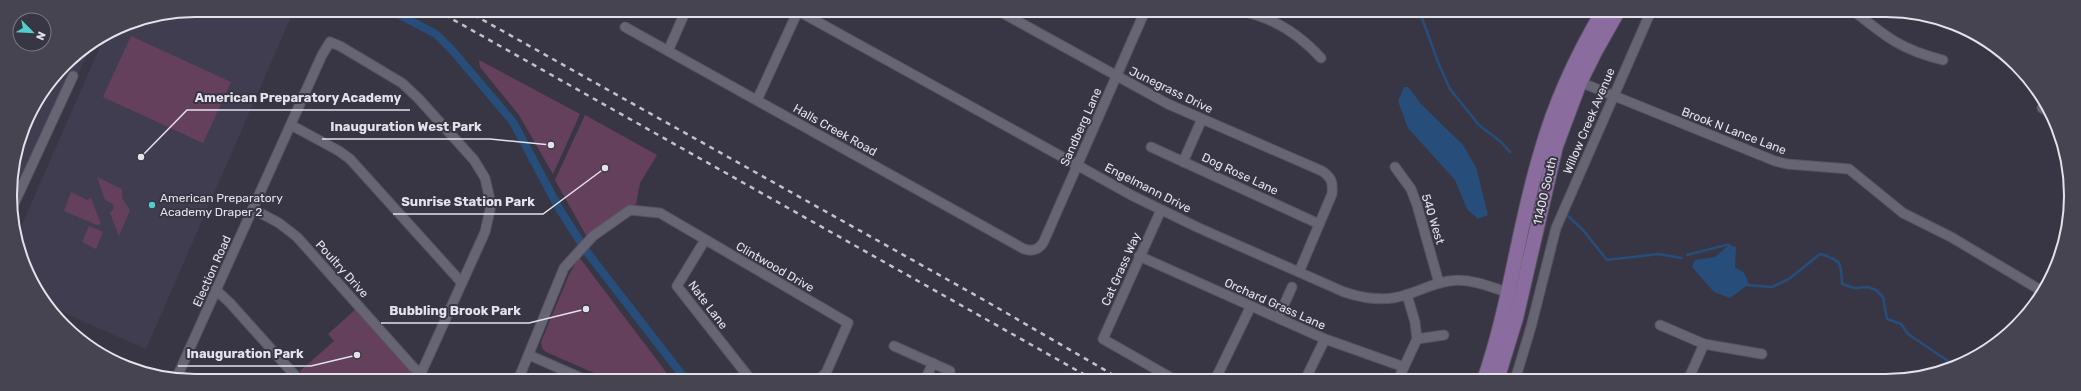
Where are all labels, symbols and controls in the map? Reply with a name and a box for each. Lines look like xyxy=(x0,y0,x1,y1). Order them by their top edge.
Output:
north arrow xyxy=(12,12,52,52)
text: N xyxy=(33,30,48,42)
street label: Junegrass Drive xyxy=(1127,64,1215,116)
street label: Willow Creek Avenue xyxy=(1560,66,1618,176)
callout: American Preparatory Academy xyxy=(187,85,410,110)
street label: Sandberg Lane xyxy=(1057,85,1105,168)
text: American Preparatory Academy xyxy=(195,90,401,105)
street label: Halls Creek Road xyxy=(791,101,879,159)
street label: Brook N Lance Lane xyxy=(1680,105,1789,157)
callout: Inauguration West Park xyxy=(322,114,490,139)
text: Inauguration West Park xyxy=(330,119,482,134)
street label: Dog Rose Lane xyxy=(1199,150,1281,198)
street label: 11400 South xyxy=(1530,156,1560,226)
street label: Engelmann Drive xyxy=(1102,160,1194,216)
callout: Sunrise Station Park xyxy=(393,189,543,214)
place label: American Preparatory Academy Draper 2 xyxy=(160,191,283,219)
street label: 540 West xyxy=(1419,192,1447,246)
text: Sunrise Station Park xyxy=(401,194,535,209)
marker: American Preparatory Academy Draper 2 xyxy=(147,200,157,210)
street label: Cat Grass Way xyxy=(1099,230,1144,308)
street label: Election Road xyxy=(190,233,234,309)
street label: Poultry Drive xyxy=(313,238,371,301)
street label: Clintwood Drive xyxy=(733,239,817,295)
street label: Orchard Grass Lane xyxy=(1222,275,1328,333)
street label: Nate Lane xyxy=(685,278,731,332)
callout: Bubbling Brook Park xyxy=(381,298,529,323)
text: Bubbling Brook Park xyxy=(389,303,521,318)
callout: Inauguration Park xyxy=(178,341,311,366)
text: Inauguration Park xyxy=(186,346,304,361)

